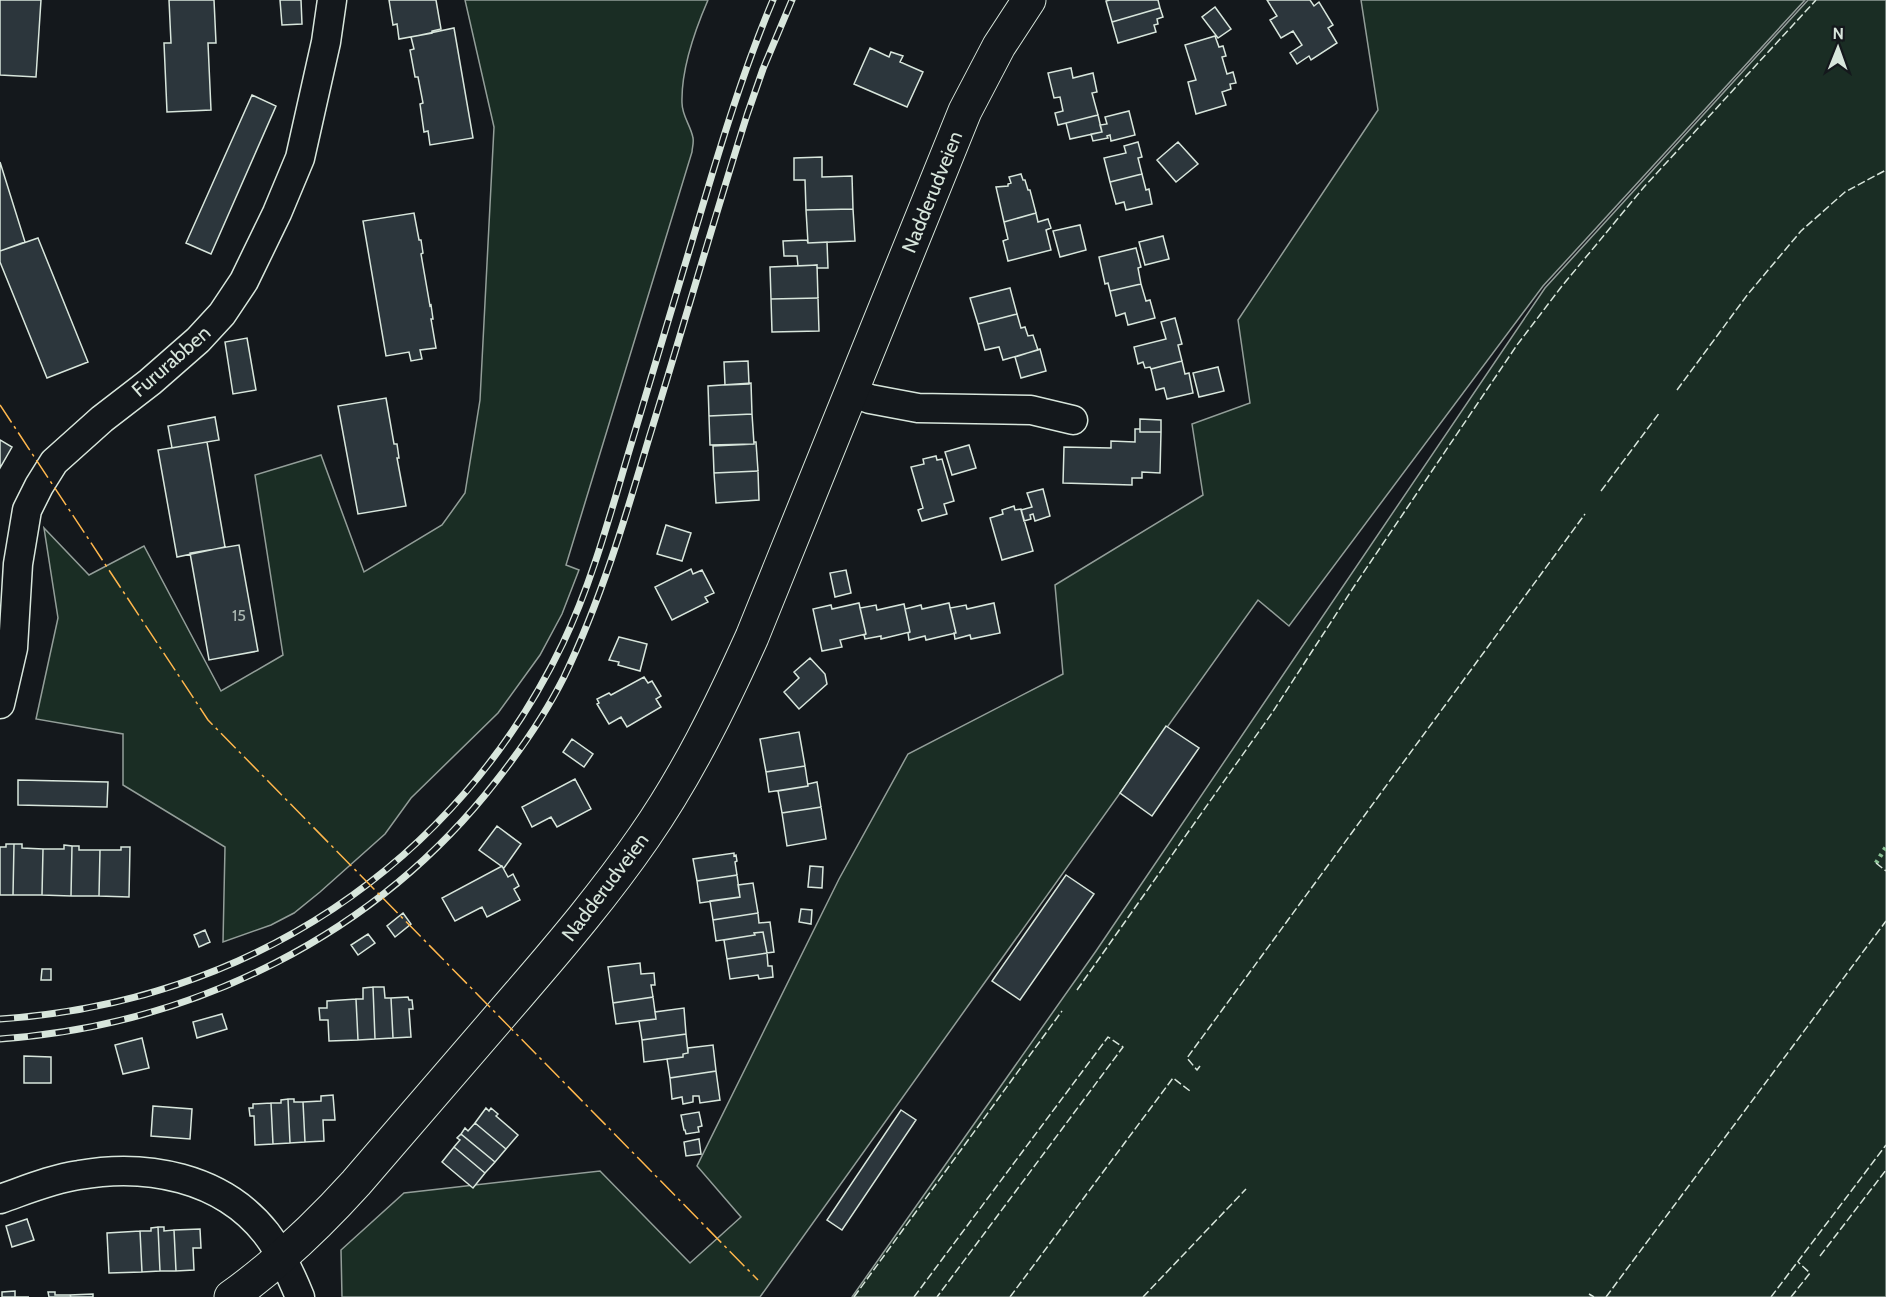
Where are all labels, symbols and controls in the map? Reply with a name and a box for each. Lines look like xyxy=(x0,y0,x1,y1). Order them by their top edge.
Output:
north arrow xyxy=(1808,18,1868,78)
text: N xyxy=(1832,24,1844,43)
street label: Nadderudveien xyxy=(897,128,967,256)
street label: Fururabben xyxy=(127,320,215,402)
house number: 15 xyxy=(232,606,246,625)
street label: Nadderudveien xyxy=(556,828,654,946)

